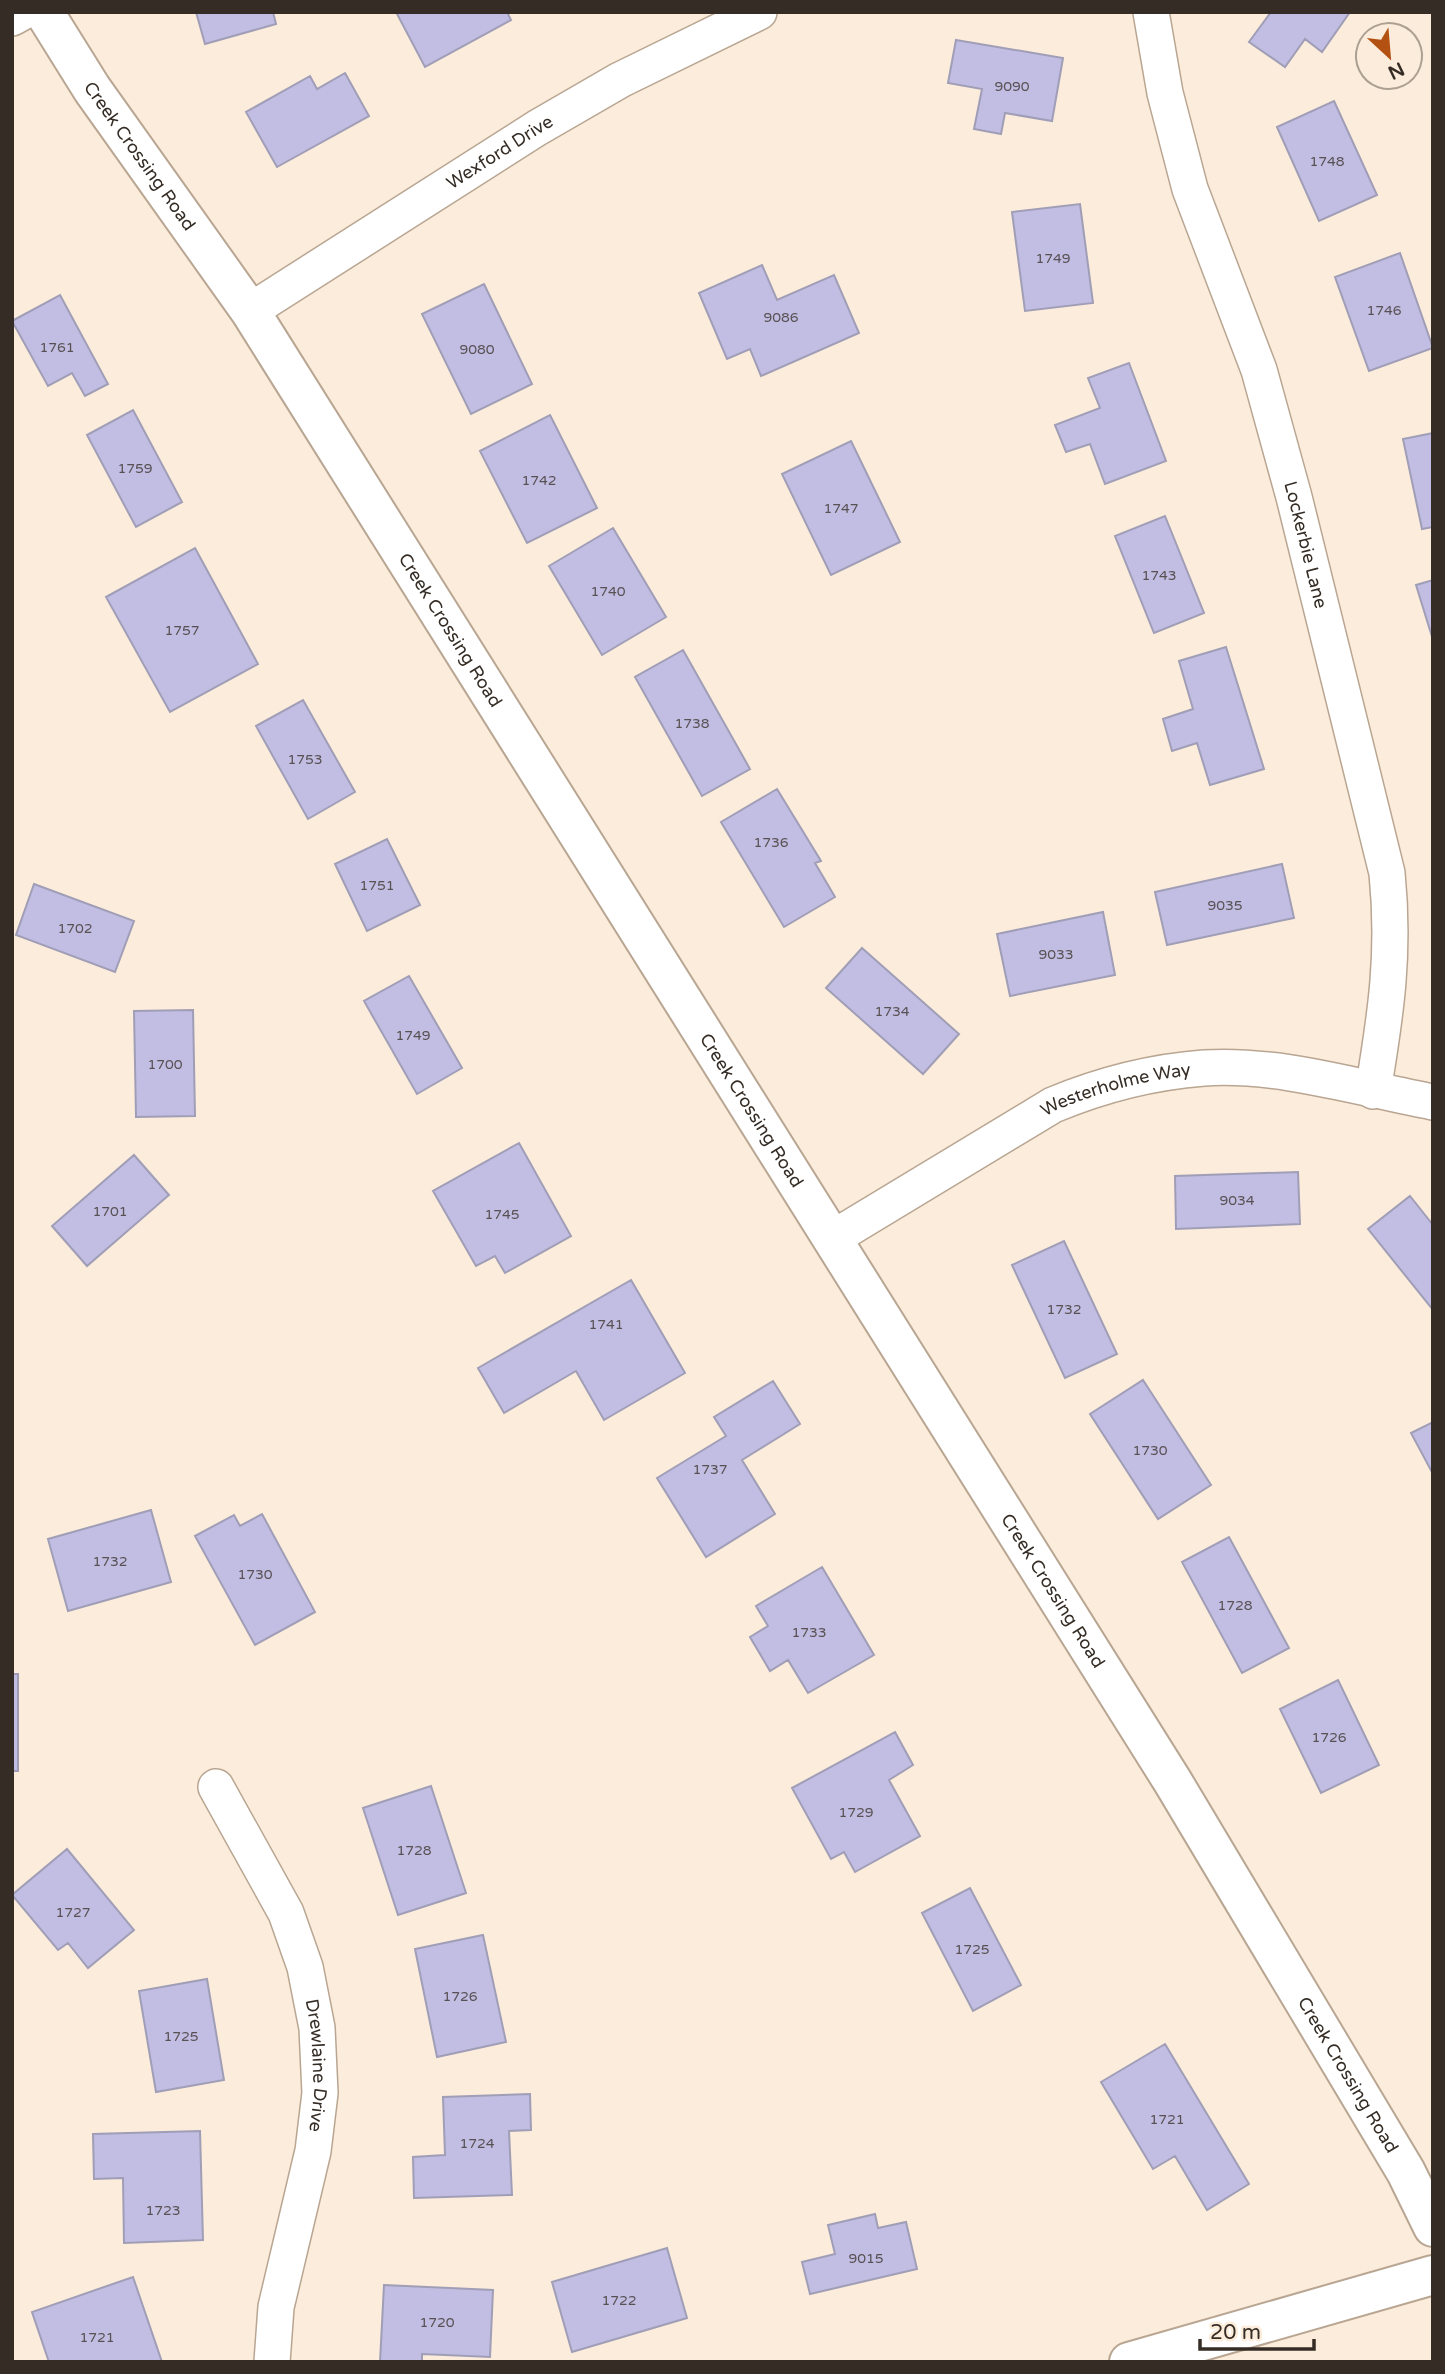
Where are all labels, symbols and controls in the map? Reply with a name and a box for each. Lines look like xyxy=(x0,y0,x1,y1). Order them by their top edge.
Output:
north arrow xyxy=(1354,21,1424,91)
text: N xyxy=(1384,57,1408,84)
street label: Creek Crossing Road xyxy=(79,77,200,235)
house number: 9090 xyxy=(994,78,1030,95)
street label: Wexford Drive xyxy=(442,110,557,194)
house number: 1748 xyxy=(1309,153,1345,170)
house number: 1749 xyxy=(1035,250,1071,267)
house number: 1746 xyxy=(1366,302,1402,319)
house number: 9086 xyxy=(763,309,799,326)
house number: 1761 xyxy=(39,339,75,356)
house number: 9080 xyxy=(459,341,495,358)
house number: 1759 xyxy=(117,460,153,477)
house number: 1742 xyxy=(521,472,557,489)
street label: Lockerbie Lane xyxy=(1279,479,1332,611)
house number: 1747 xyxy=(823,500,859,517)
street label: Creek Crossing Road xyxy=(394,549,507,711)
house number: 1743 xyxy=(1141,567,1177,584)
house number: 1740 xyxy=(590,583,626,600)
house number: 1757 xyxy=(164,622,200,639)
house number: 1738 xyxy=(674,715,710,732)
house number: 1753 xyxy=(287,751,323,768)
house number: 1736 xyxy=(753,834,789,851)
house number: 1751 xyxy=(359,877,395,894)
house number: 9035 xyxy=(1207,897,1243,914)
house number: 1702 xyxy=(57,920,93,937)
house number: 9033 xyxy=(1038,946,1074,963)
house number: 1734 xyxy=(874,1003,910,1020)
house number: 1749 xyxy=(395,1027,431,1044)
street label: Creek Crossing Road xyxy=(695,1029,808,1192)
house number: 1700 xyxy=(147,1056,183,1073)
street label: Westerholme Way xyxy=(1037,1058,1192,1121)
house number: 9034 xyxy=(1219,1192,1255,1209)
house number: 1701 xyxy=(92,1203,128,1220)
house number: 1745 xyxy=(484,1206,520,1223)
house number: 1732 xyxy=(1046,1301,1082,1318)
house number: 1741 xyxy=(588,1316,624,1333)
house number: 1730 xyxy=(1132,1442,1168,1459)
house number: 1737 xyxy=(692,1461,728,1478)
street label: Creek Crossing Road xyxy=(996,1510,1110,1672)
house number: 1732 xyxy=(92,1553,128,1570)
house number: 1730 xyxy=(237,1566,273,1583)
house number: 1728 xyxy=(1217,1597,1253,1614)
house number: 1733 xyxy=(791,1624,827,1641)
house number: 1726 xyxy=(1311,1729,1347,1746)
house number: 1729 xyxy=(838,1804,874,1821)
house number: 1728 xyxy=(396,1842,432,1859)
house number: 1727 xyxy=(55,1904,91,1921)
house number: 1725 xyxy=(954,1941,990,1958)
house number: 1726 xyxy=(442,1988,478,2005)
street label: Creek Crossing Road xyxy=(1293,1993,1403,2157)
street label: Drewlaine Drive xyxy=(301,1997,332,2133)
house number: 1725 xyxy=(163,2028,199,2045)
house number: 1721 xyxy=(1149,2111,1185,2128)
house number: 1724 xyxy=(459,2135,495,2152)
house number: 1723 xyxy=(145,2202,181,2219)
house number: 9015 xyxy=(848,2250,884,2267)
house number: 1722 xyxy=(601,2292,637,2309)
scale bar xyxy=(1200,2308,1314,2352)
house number: 1720 xyxy=(419,2314,455,2331)
text: 20 m xyxy=(1210,2320,1261,2345)
house number: 1721 xyxy=(79,2329,115,2346)

